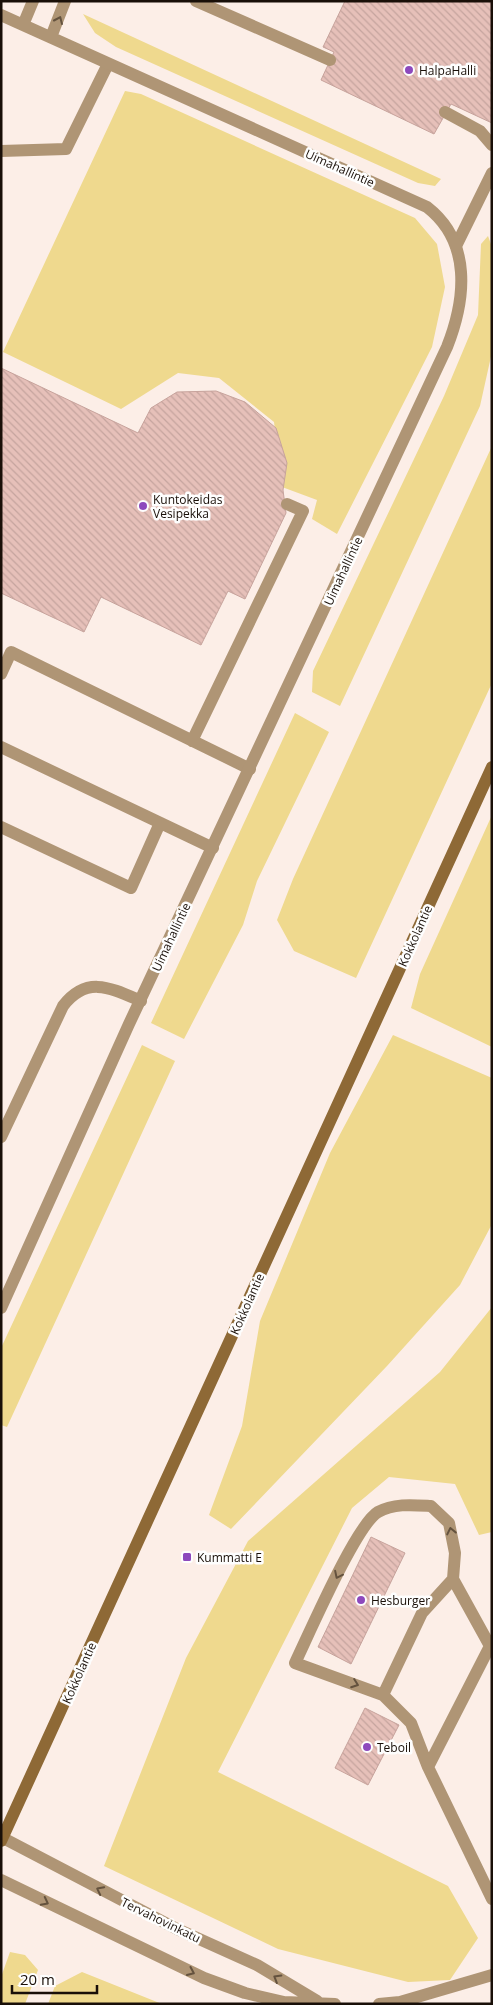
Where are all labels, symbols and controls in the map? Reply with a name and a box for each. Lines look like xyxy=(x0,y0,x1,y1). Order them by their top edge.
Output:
one-way arrow xyxy=(52,16,63,25)
place label: HalpaHalli xyxy=(419,62,476,79)
marker: HalpaHalli xyxy=(403,64,415,76)
street label: Uimahallintie xyxy=(303,145,378,191)
place label: Kuntokeidas Vesipekka xyxy=(153,491,223,522)
marker: Kuntokeidas Vesipekka xyxy=(137,500,149,512)
street label: Uimahallintie xyxy=(320,534,366,608)
street label: Uimahallintie xyxy=(148,900,194,974)
street label: Kokkolantie xyxy=(394,902,436,969)
street label: Kokkolantie xyxy=(226,1270,268,1337)
one-way arrow xyxy=(446,1527,456,1536)
place label: Kummatti E xyxy=(197,1549,262,1566)
marker: Kummatti E xyxy=(181,1551,193,1563)
one-way arrow xyxy=(334,1569,344,1578)
place label: Hesburger xyxy=(371,1592,430,1609)
marker: Hesburger xyxy=(355,1594,367,1606)
street label: Kokkolantie xyxy=(58,1639,100,1706)
one-way arrow xyxy=(350,1679,359,1689)
place label: Teboil xyxy=(377,1739,411,1756)
marker: Teboil xyxy=(361,1741,373,1753)
one-way arrow xyxy=(97,1886,106,1896)
street label: Tervahovinkatu xyxy=(118,1893,204,1947)
one-way arrow xyxy=(40,1896,49,1906)
scale bar xyxy=(12,1962,98,1994)
one-way arrow xyxy=(186,1966,195,1977)
text: 20 m xyxy=(20,1969,55,1989)
one-way arrow xyxy=(274,1974,283,1984)

